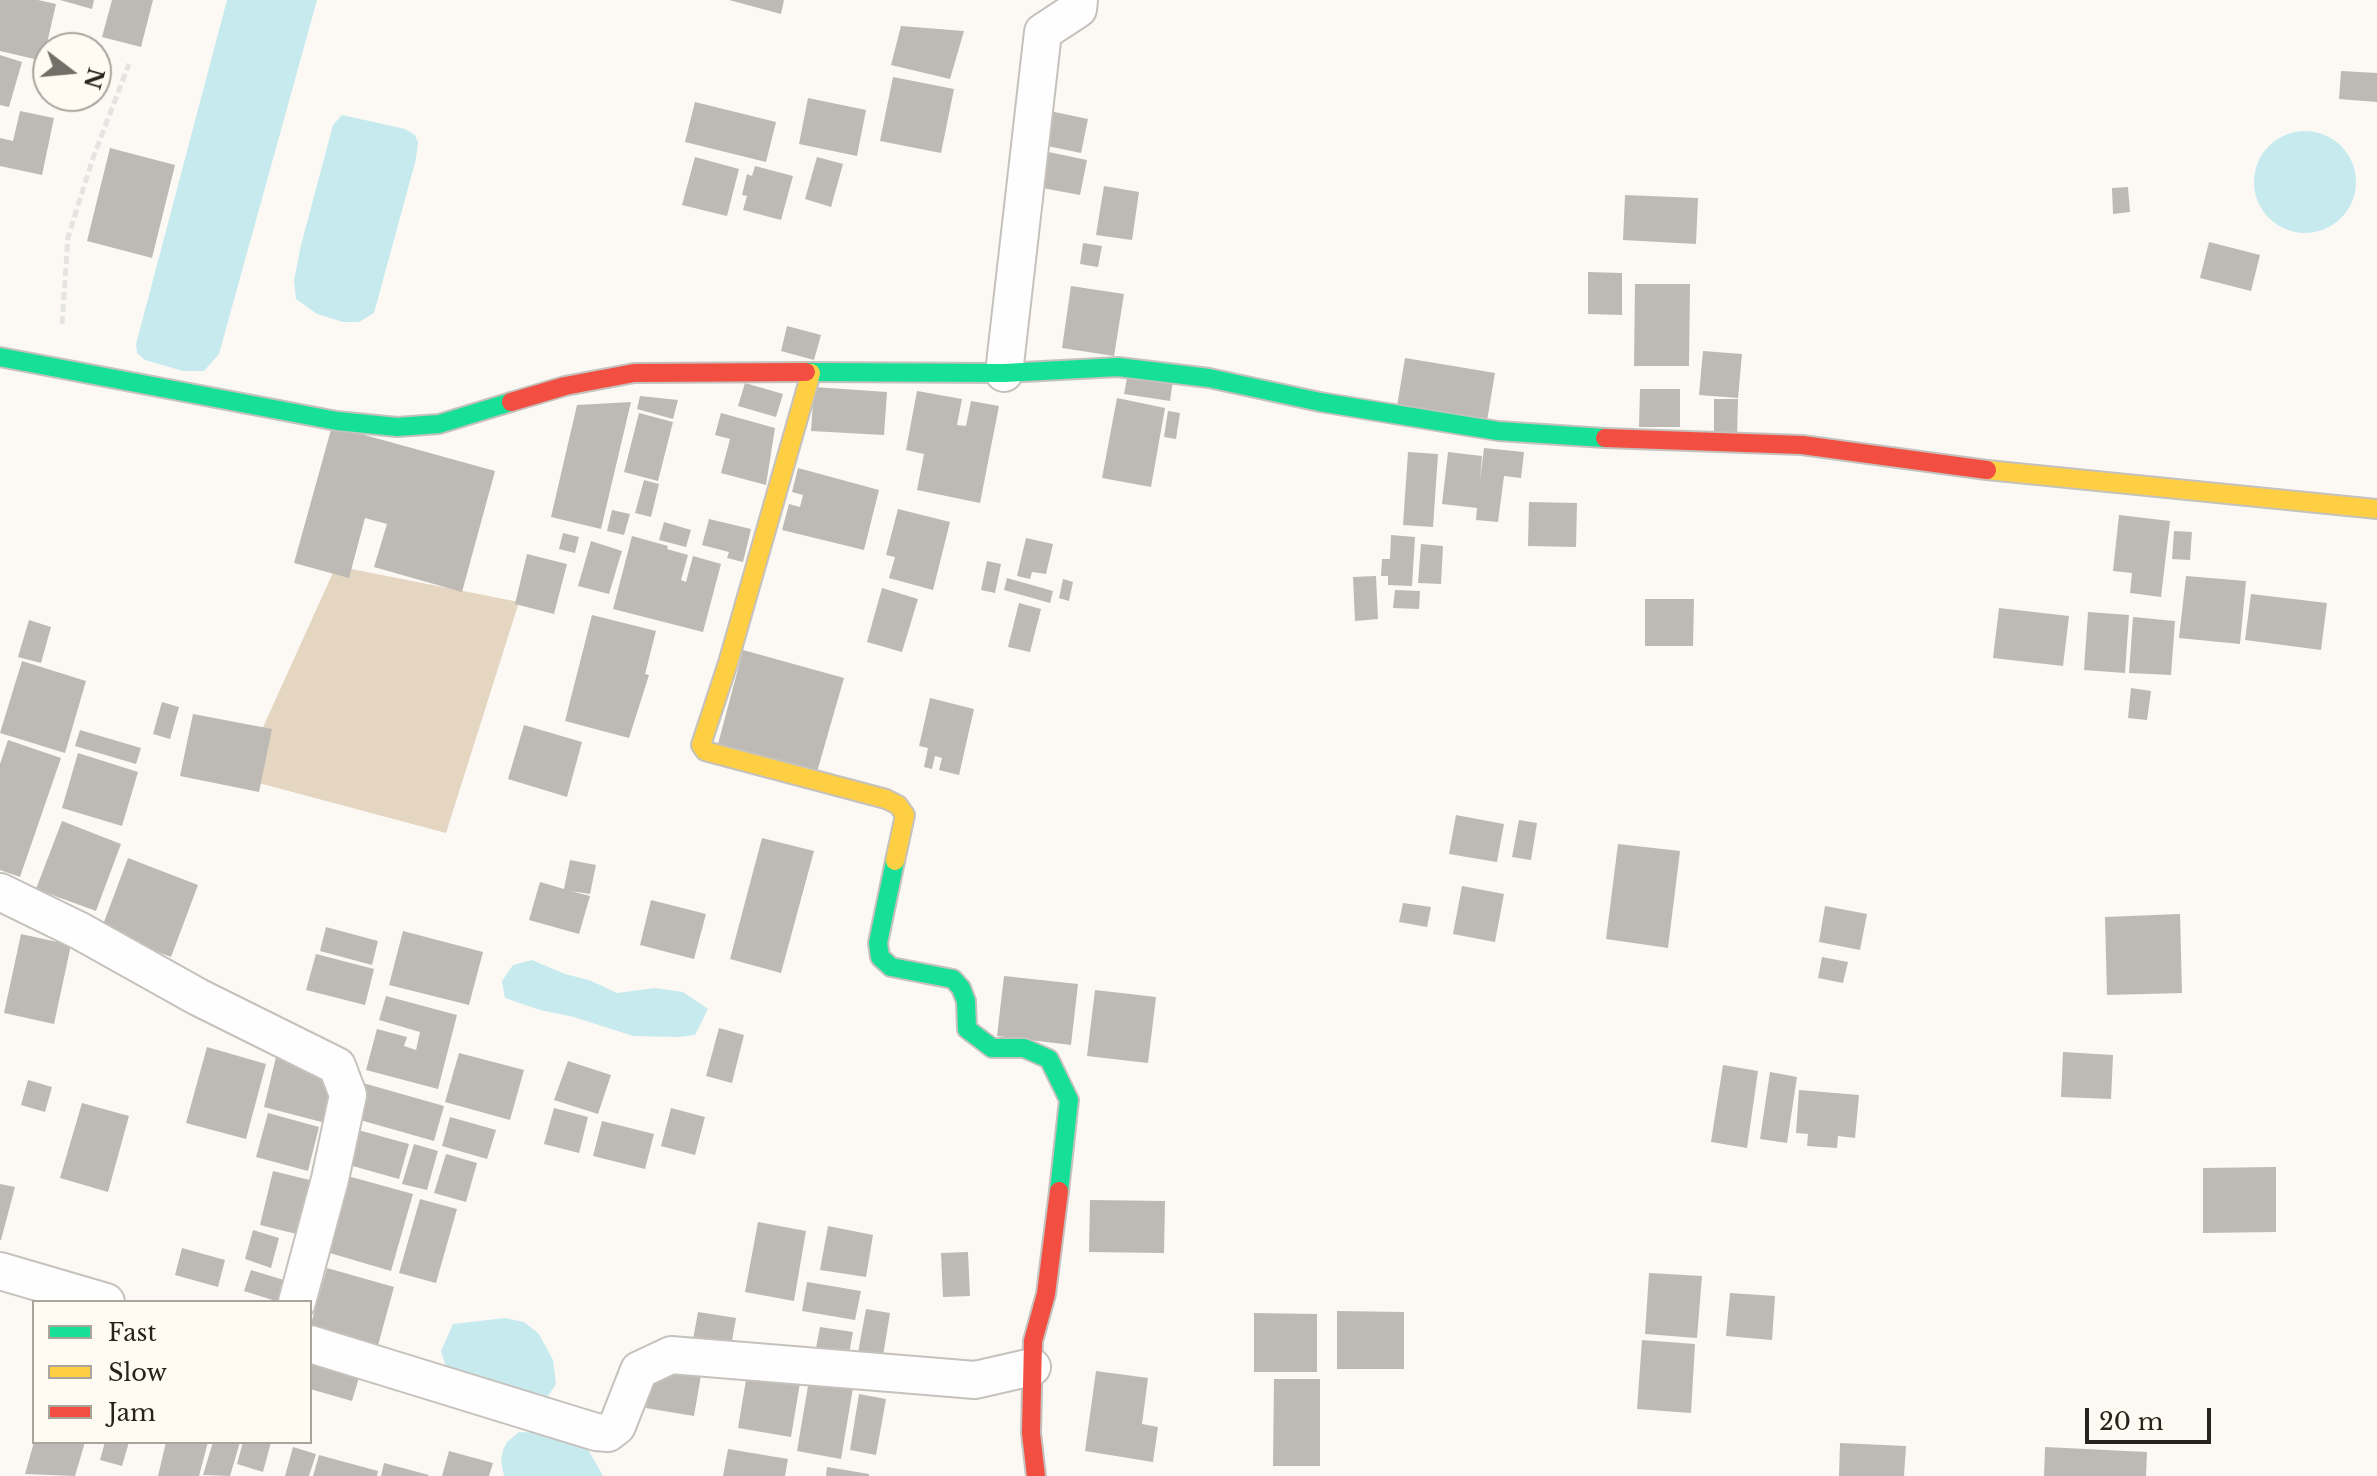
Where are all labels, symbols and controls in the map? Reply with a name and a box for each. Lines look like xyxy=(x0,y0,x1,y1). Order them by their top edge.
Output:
north arrow xyxy=(32,32,112,112)
text: N xyxy=(78,65,109,92)
legend xyxy=(32,1300,312,1444)
text: Fast xyxy=(108,1318,156,1347)
text: Slow xyxy=(108,1358,167,1387)
scale bar xyxy=(2089,1392,2215,1442)
text: Jam xyxy=(108,1398,156,1427)
text: 20 m xyxy=(2099,1407,2164,1436)

